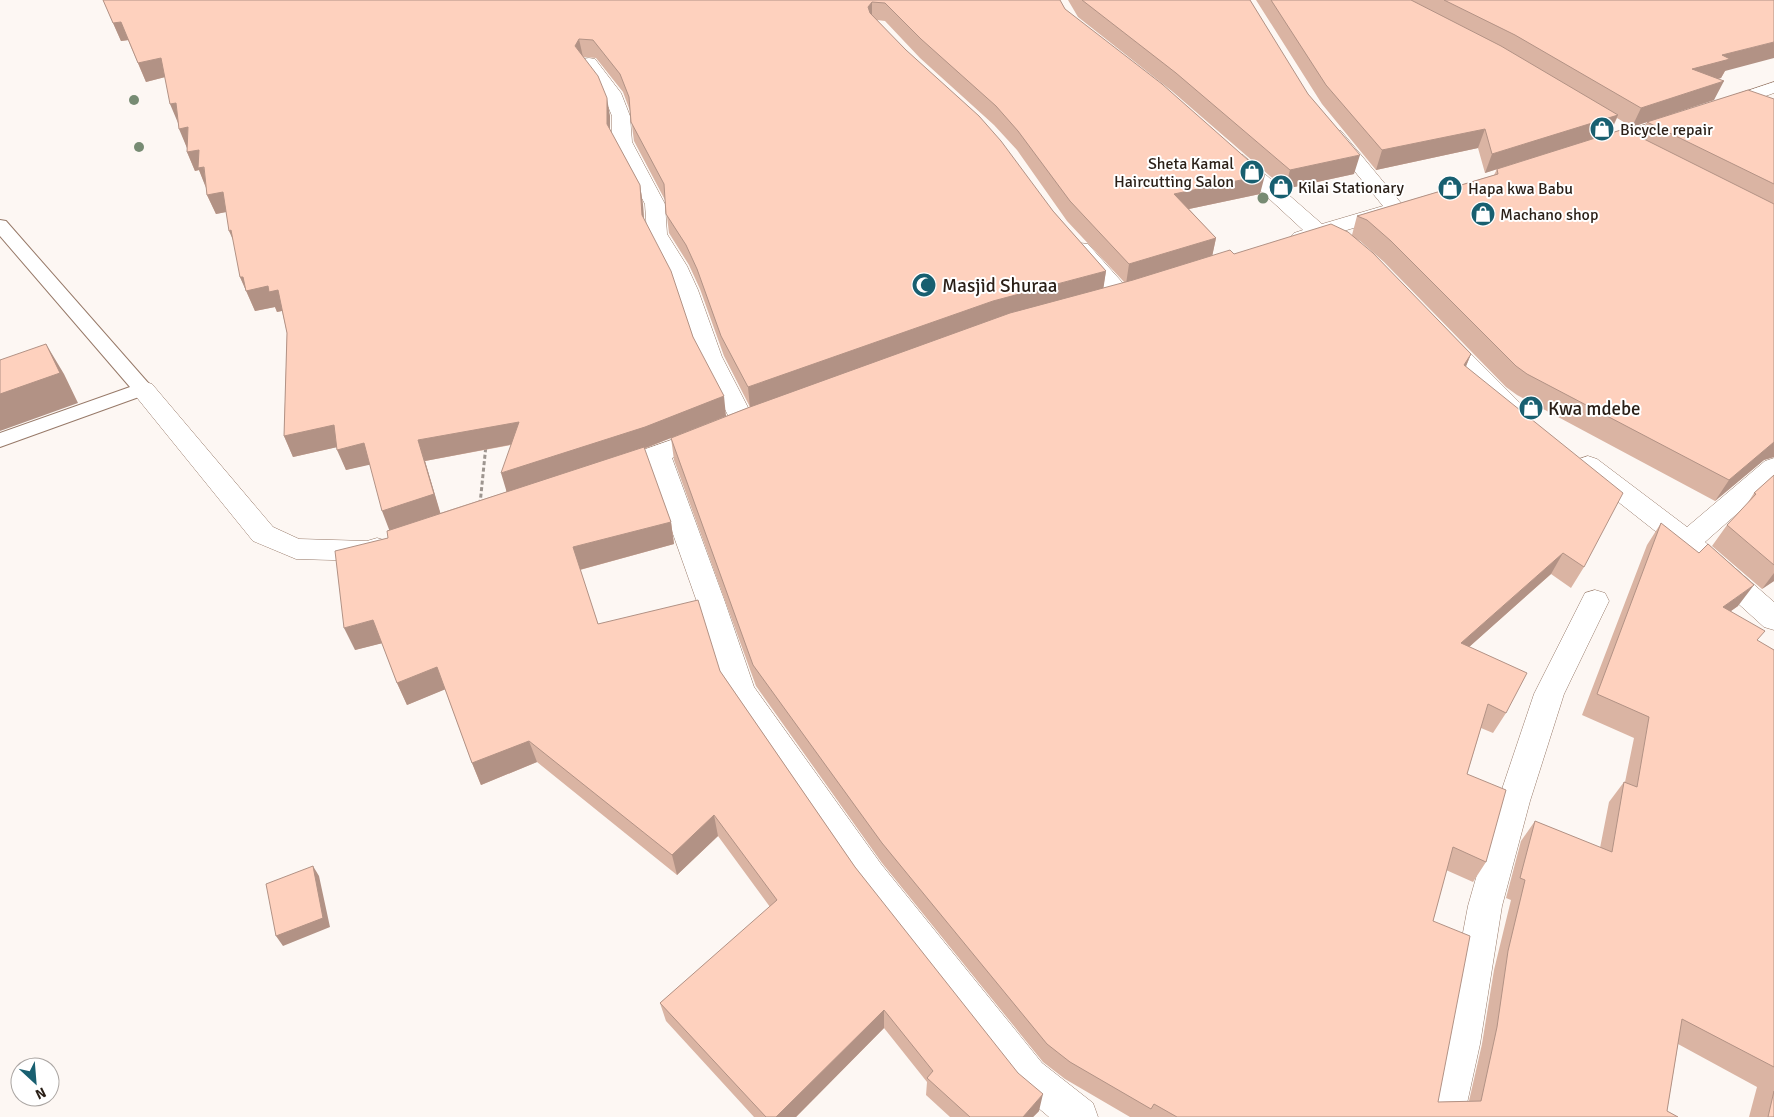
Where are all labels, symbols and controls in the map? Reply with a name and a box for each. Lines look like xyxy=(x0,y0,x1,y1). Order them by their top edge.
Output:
shop icon: Bicycle repair xyxy=(1589,116,1615,142)
place label: Bicycle repair xyxy=(1620,120,1713,140)
place label: Sheta Kamal Haircutting Salon xyxy=(1114,154,1234,192)
shop icon: Sheta Kamal Haircutting Salon xyxy=(1239,159,1265,185)
shop icon: Kilai Stationary xyxy=(1268,174,1294,200)
shop icon: Hapa kwa Babu xyxy=(1437,175,1463,201)
place label: Kilai Stationary xyxy=(1298,178,1405,198)
place label: Hapa kwa Babu xyxy=(1468,179,1573,199)
shop icon: Machano shop xyxy=(1470,201,1496,227)
place label: Machano shop xyxy=(1500,205,1598,225)
mosque icon: Masjid Shuraa xyxy=(911,272,937,298)
place label: Masjid Shuraa xyxy=(942,274,1057,298)
shop icon: Kwa mdebe xyxy=(1518,395,1544,421)
place label: Kwa mdebe xyxy=(1548,397,1641,421)
north arrow xyxy=(10,1057,60,1107)
text: N xyxy=(32,1083,49,1103)

